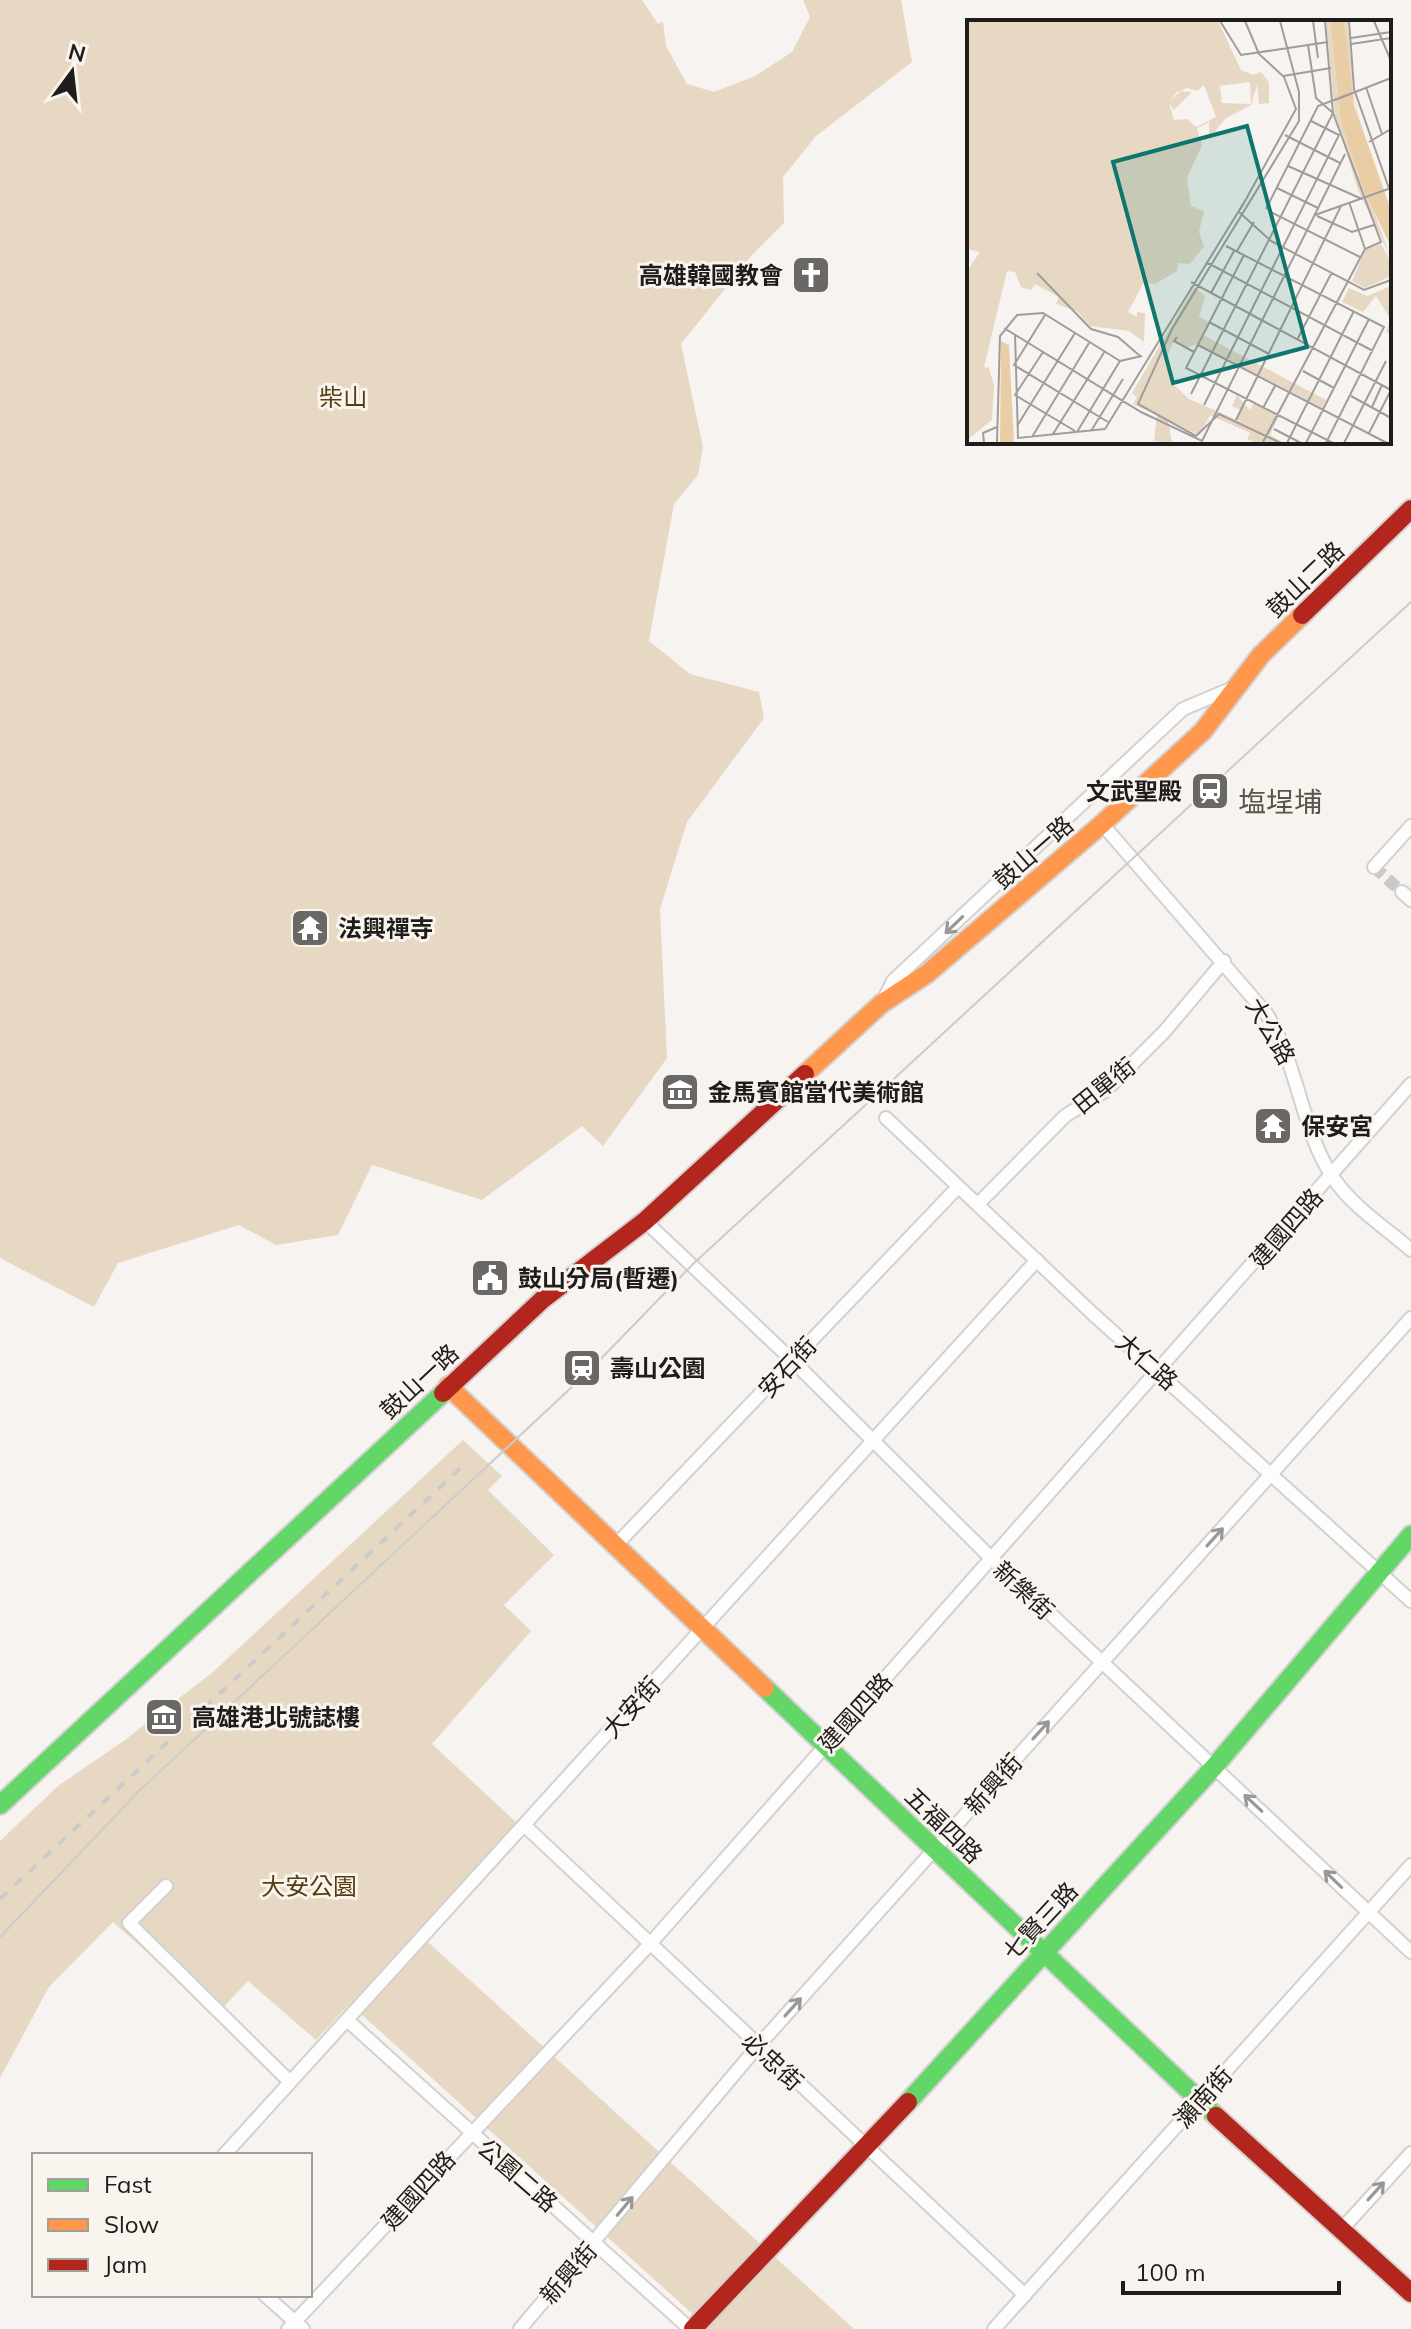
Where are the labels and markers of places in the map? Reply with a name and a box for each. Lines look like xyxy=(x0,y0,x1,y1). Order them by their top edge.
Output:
church icon: 高雄韓國教會 xyxy=(790,254,832,296)
place label: 高雄韓國教會 xyxy=(639,260,783,290)
station icon: 文武聖殿 xyxy=(1189,770,1231,812)
place label: 文武聖殿 xyxy=(1086,776,1182,806)
temple icon: 法興禪寺 xyxy=(289,907,331,949)
place label: 法興禪寺 xyxy=(338,913,434,943)
museum icon: 金馬賓館當代美術館 xyxy=(659,1071,701,1113)
place label: 金馬賓館當代美術館 xyxy=(708,1077,924,1107)
temple icon: 保安宮 xyxy=(1252,1105,1294,1147)
place label: 保安宮 xyxy=(1301,1111,1373,1141)
public building icon: 鼓山分局(暫遷) xyxy=(469,1257,511,1299)
place label: 鼓山分局(暫遷) xyxy=(518,1263,679,1293)
station icon: 壽山公園 xyxy=(561,1347,603,1389)
place label: 壽山公園 xyxy=(610,1353,706,1383)
museum icon: 高雄港北號誌樓 xyxy=(143,1696,185,1738)
place label: 高雄港北號誌樓 xyxy=(192,1702,360,1732)

